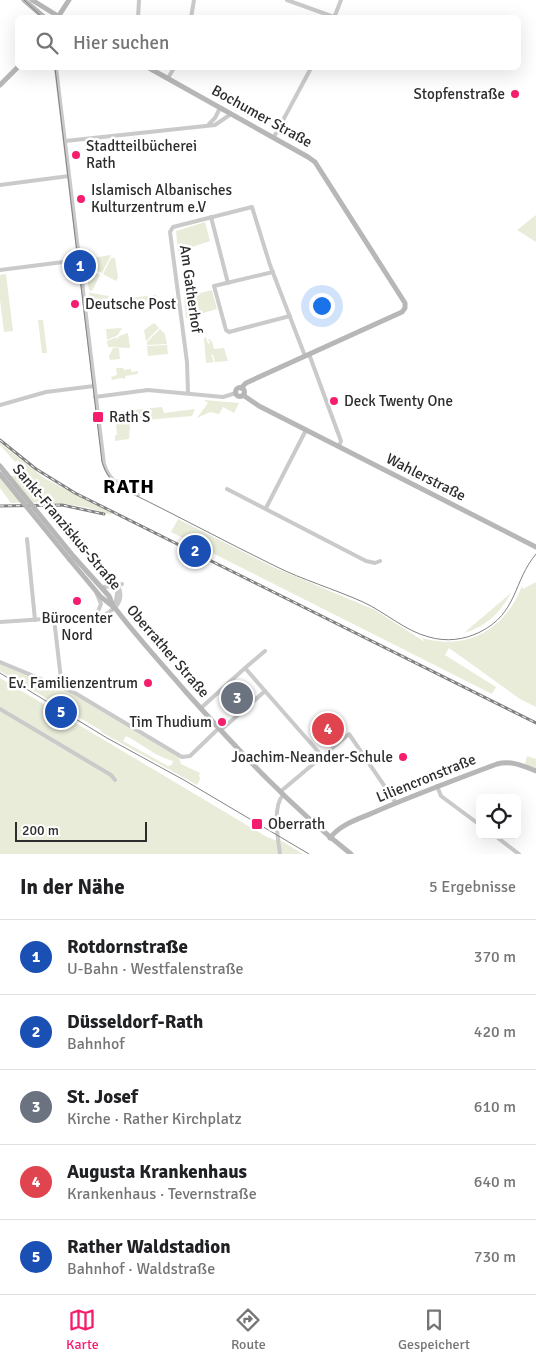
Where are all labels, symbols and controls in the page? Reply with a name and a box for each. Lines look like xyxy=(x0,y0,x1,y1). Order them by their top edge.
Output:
search box xyxy=(15,15,521,70)
icon: search xyxy=(33,29,61,57)
text: Hier suchen xyxy=(73,31,169,55)
street label: Bochumer Straße xyxy=(209,81,315,151)
place label: Stopfenstraße xyxy=(413,85,505,103)
marker: Stopfenstraße xyxy=(509,88,521,100)
place label: Stadtteilbücherei Rath xyxy=(86,137,197,172)
marker: Stadtteilbücherei Rath xyxy=(70,149,82,161)
place label: Islamisch Albanisches Kulturzentrum e.V xyxy=(91,181,233,216)
marker: Islamisch Albanisches Kulturzentrum e.V xyxy=(75,193,87,205)
street label: Am Gatherhof xyxy=(176,244,206,335)
pin: 1 xyxy=(64,247,96,285)
your location xyxy=(309,293,335,319)
place label: Deutsche Post xyxy=(85,295,176,313)
marker: Deutsche Post xyxy=(69,298,81,310)
place label: Deck Twenty One xyxy=(344,392,453,410)
marker: Deck Twenty One xyxy=(328,395,340,407)
place label: Rath S xyxy=(109,408,150,426)
marker: Rath S xyxy=(91,410,105,424)
street label: Wahlerstraße xyxy=(383,449,469,505)
street label: Sankt-Franziskus-Straße xyxy=(9,460,125,594)
district label: RATH xyxy=(103,474,155,499)
pin: 2 xyxy=(179,532,211,570)
marker: Bürocenter Nord xyxy=(71,595,83,607)
street label: Oberrather Straße xyxy=(123,601,213,701)
place label: Bürocenter Nord xyxy=(41,609,113,644)
place label: Ev. Familienzentrum xyxy=(8,674,138,692)
marker: Ev. Familienzentrum xyxy=(142,677,154,689)
pin: 3 xyxy=(221,679,253,717)
pin: 5 xyxy=(45,693,77,731)
pin: 4 xyxy=(312,710,344,748)
place label: Tim Thudium xyxy=(129,713,212,731)
marker: Tim Thudium xyxy=(216,716,228,728)
place label: Joachim-Neander-Schule xyxy=(231,748,393,766)
street label: Liliencronstraße xyxy=(374,750,478,806)
marker: Joachim-Neander-Schule xyxy=(397,751,409,763)
map controls xyxy=(476,794,521,839)
button: locate xyxy=(476,794,521,839)
place label: Oberrath xyxy=(268,815,325,833)
marker: Oberrath xyxy=(250,817,264,831)
scale bar xyxy=(15,819,148,842)
text: 200 m xyxy=(22,822,59,839)
text: In der Nähe xyxy=(20,874,125,900)
text: 5 Ergebnisse xyxy=(429,877,516,897)
text: Rotdornstraße xyxy=(67,935,188,959)
text: 1 xyxy=(32,947,40,967)
text: 370 m xyxy=(474,947,516,967)
text: U-Bahn · Westfalenstraße xyxy=(67,959,244,979)
text: Düsseldorf-Rath xyxy=(67,1010,203,1034)
text: 2 xyxy=(32,1022,40,1042)
text: 420 m xyxy=(474,1022,516,1042)
text: Bahnhof xyxy=(67,1034,125,1054)
text: St. Josef xyxy=(67,1085,138,1109)
text: 3 xyxy=(32,1097,40,1117)
text: 610 m xyxy=(474,1097,516,1117)
text: Kirche · Rather Kirchplatz xyxy=(67,1109,242,1129)
text: Augusta Krankenhaus xyxy=(67,1160,247,1184)
text: 4 xyxy=(32,1172,40,1192)
text: 640 m xyxy=(474,1172,516,1192)
text: Krankenhaus · Tevernstraße xyxy=(67,1184,257,1204)
text: Rather Waldstadion xyxy=(67,1235,231,1259)
text: 5 xyxy=(32,1247,40,1267)
text: 730 m xyxy=(474,1247,516,1267)
text: Bahnhof · Waldstraße xyxy=(67,1259,215,1279)
tab: Karte xyxy=(66,1306,99,1353)
tab: Route xyxy=(231,1306,266,1353)
tab: Gespeichert xyxy=(398,1306,470,1353)

